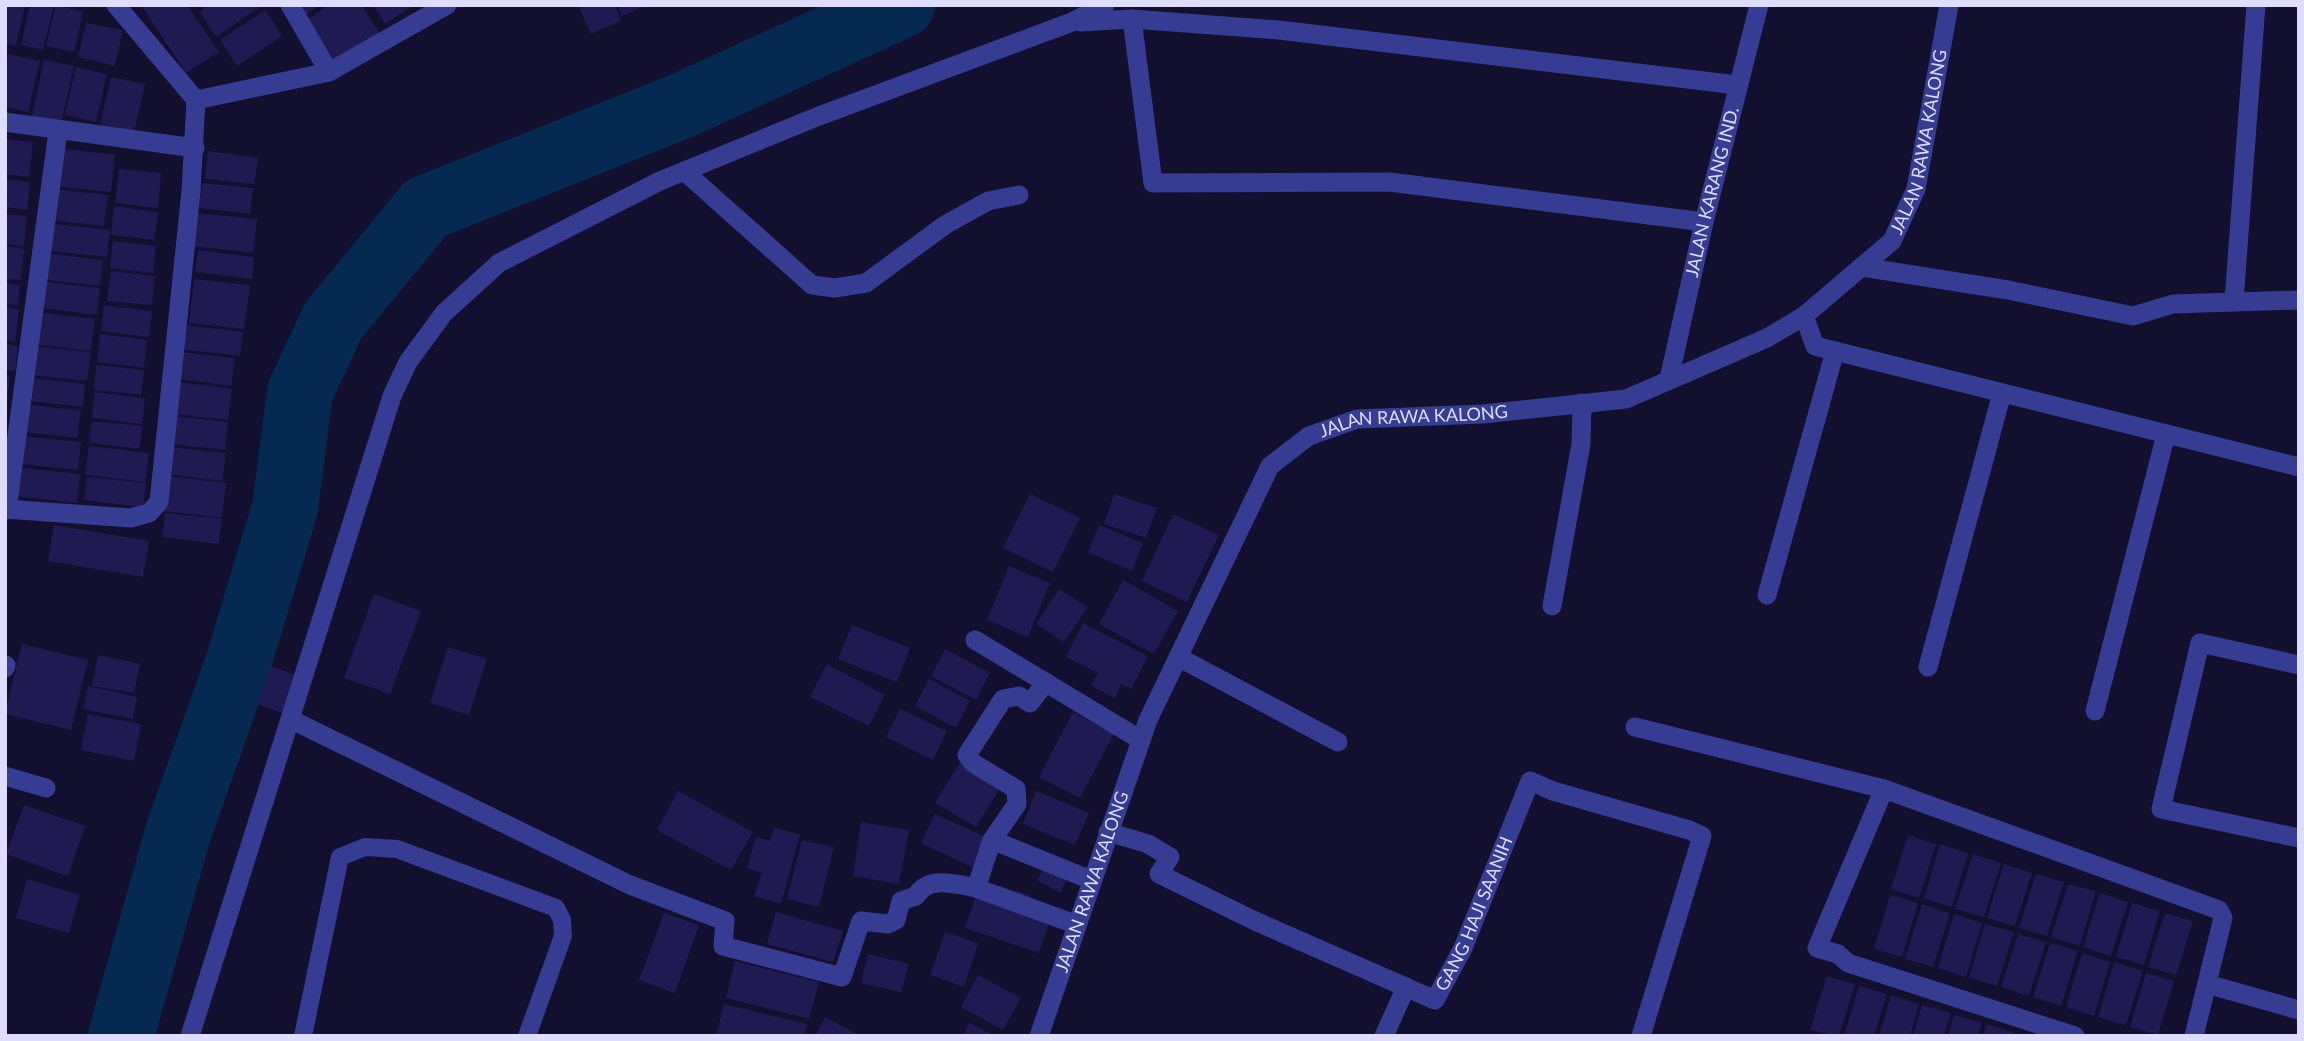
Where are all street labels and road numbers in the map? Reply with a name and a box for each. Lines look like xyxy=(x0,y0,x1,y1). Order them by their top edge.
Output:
street label: JALAN RAWA KALONG xyxy=(1885,48,1951,237)
street label: JALAN KARANG IND. xyxy=(1680,104,1743,279)
street label: JALAN RAWA KALONG xyxy=(1316,399,1509,442)
street label: JALAN RAWA KALONG xyxy=(1050,788,1133,975)
street label: GANG HAJI SAANIH xyxy=(1430,833,1517,994)

